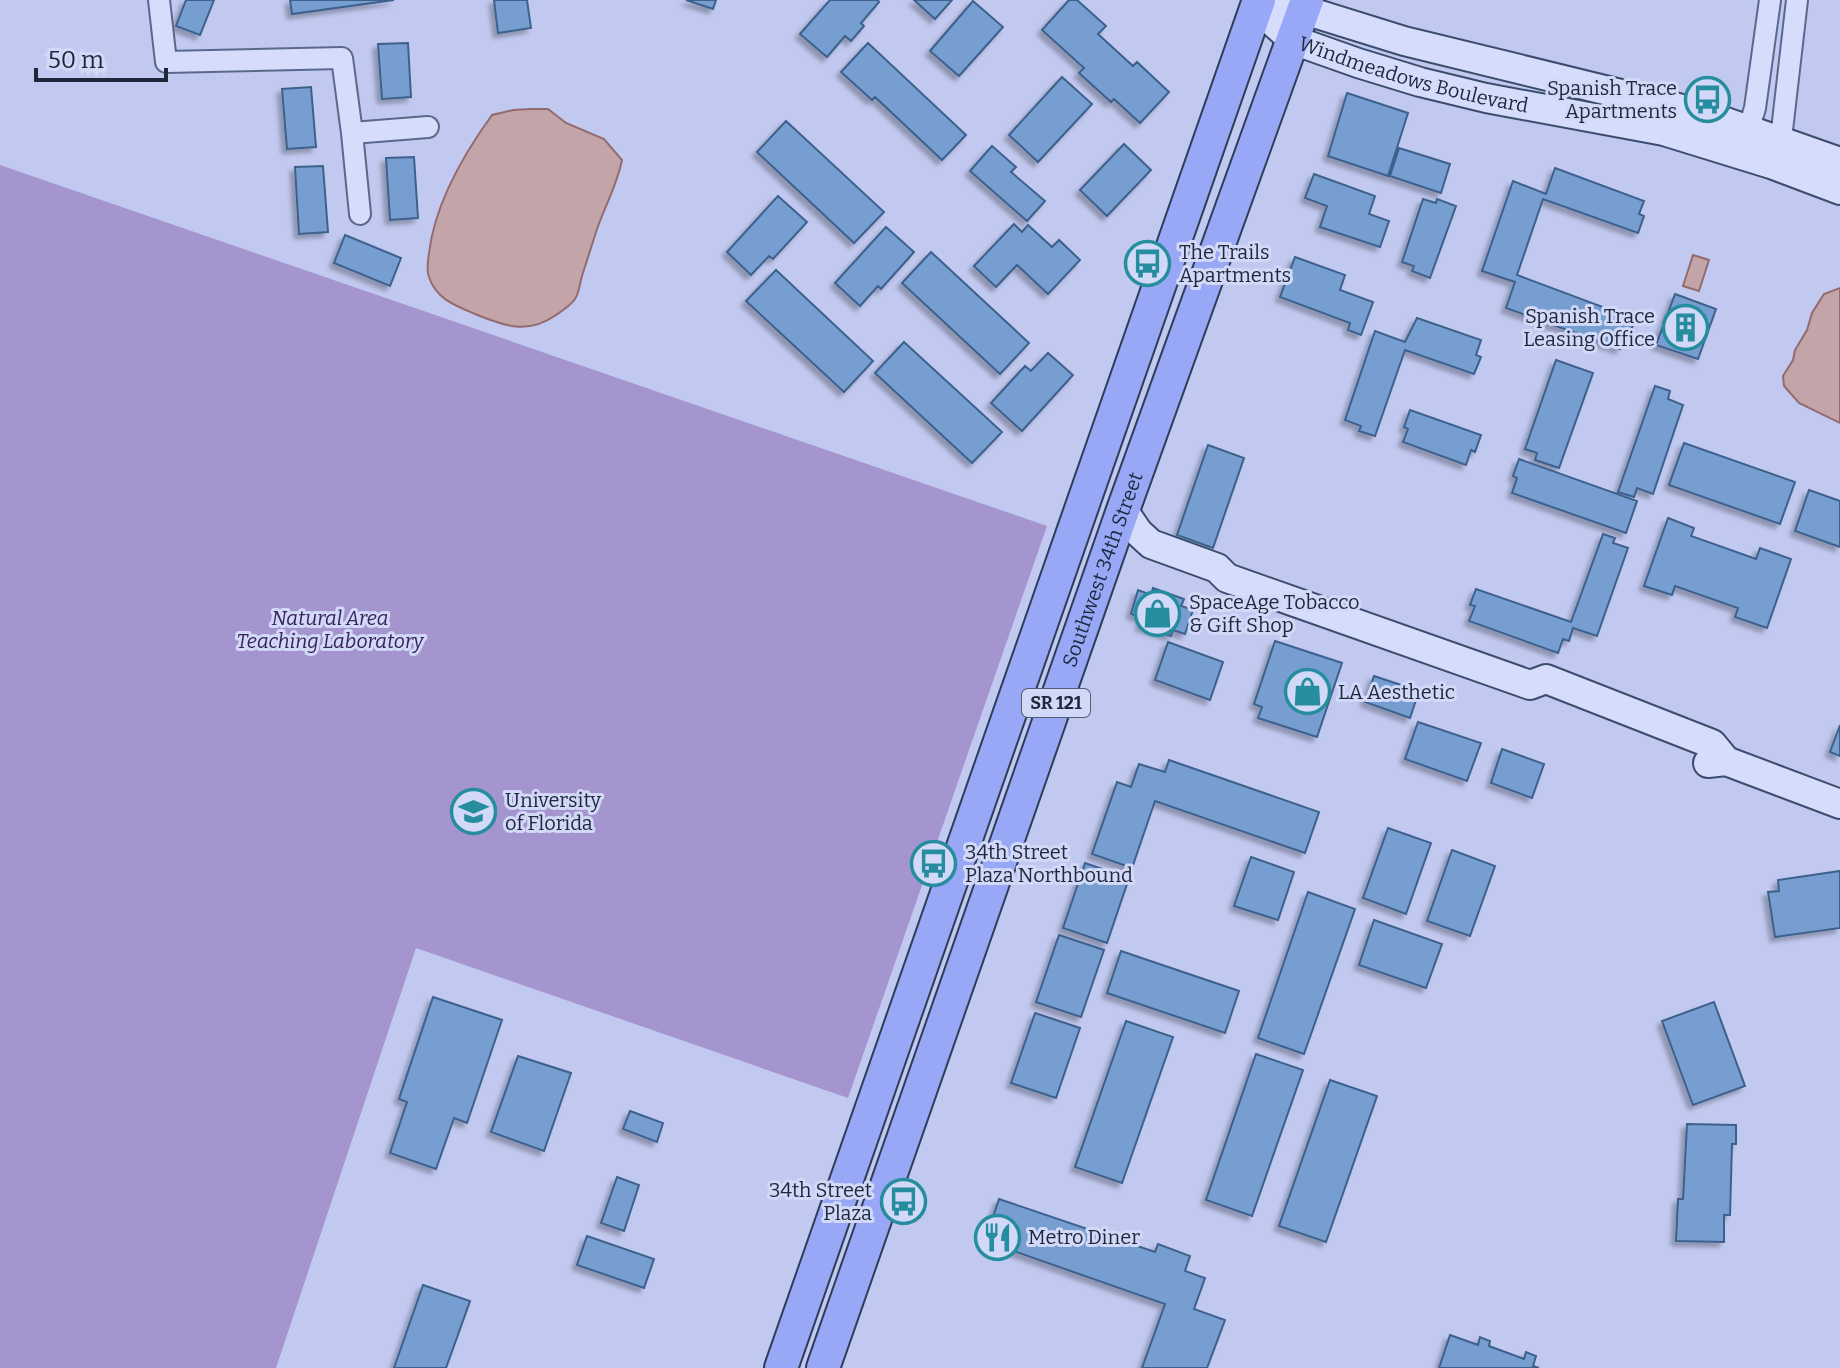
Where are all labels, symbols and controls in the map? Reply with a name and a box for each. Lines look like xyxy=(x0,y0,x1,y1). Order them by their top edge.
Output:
street label: Windmeadows Boulevard xyxy=(1296,31,1530,118)
scale bar xyxy=(36,32,166,82)
text: 50 m xyxy=(48,46,104,74)
bus stop icon: Spanish Trace Apartments xyxy=(1684,75,1732,123)
place label: Spanish Trace Apartments xyxy=(1547,76,1677,123)
bus stop icon: The Trails Apartments xyxy=(1124,240,1172,288)
place label: The Trails Apartments xyxy=(1179,240,1291,287)
building icon: Spanish Trace Leasing Office xyxy=(1662,303,1710,351)
place label: Spanish Trace Leasing Office xyxy=(1523,304,1655,351)
street label: Southwest 34th Street xyxy=(1057,469,1148,670)
shop icon: SpaceAge Tobacco & Gift Shop xyxy=(1134,590,1182,638)
place label: SpaceAge Tobacco & Gift Shop xyxy=(1189,590,1360,637)
park label: Natural Area Teaching Laboratory xyxy=(236,606,425,653)
shop icon: LA Aesthetic xyxy=(1283,668,1331,716)
place label: LA Aesthetic xyxy=(1338,680,1455,704)
road number: SR 121 xyxy=(1022,689,1090,717)
school or university icon: University of Florida xyxy=(450,788,498,836)
place label: University of Florida xyxy=(505,788,601,835)
bus stop icon: 34th Street Plaza Northbound xyxy=(910,840,958,888)
place label: 34th Street Plaza Northbound xyxy=(965,840,1133,887)
bus stop icon: 34th Street Plaza xyxy=(879,1177,927,1225)
place label: 34th Street Plaza xyxy=(769,1178,872,1225)
restaurant icon: Metro Diner xyxy=(973,1213,1021,1261)
place label: Metro Diner xyxy=(1028,1225,1140,1249)

